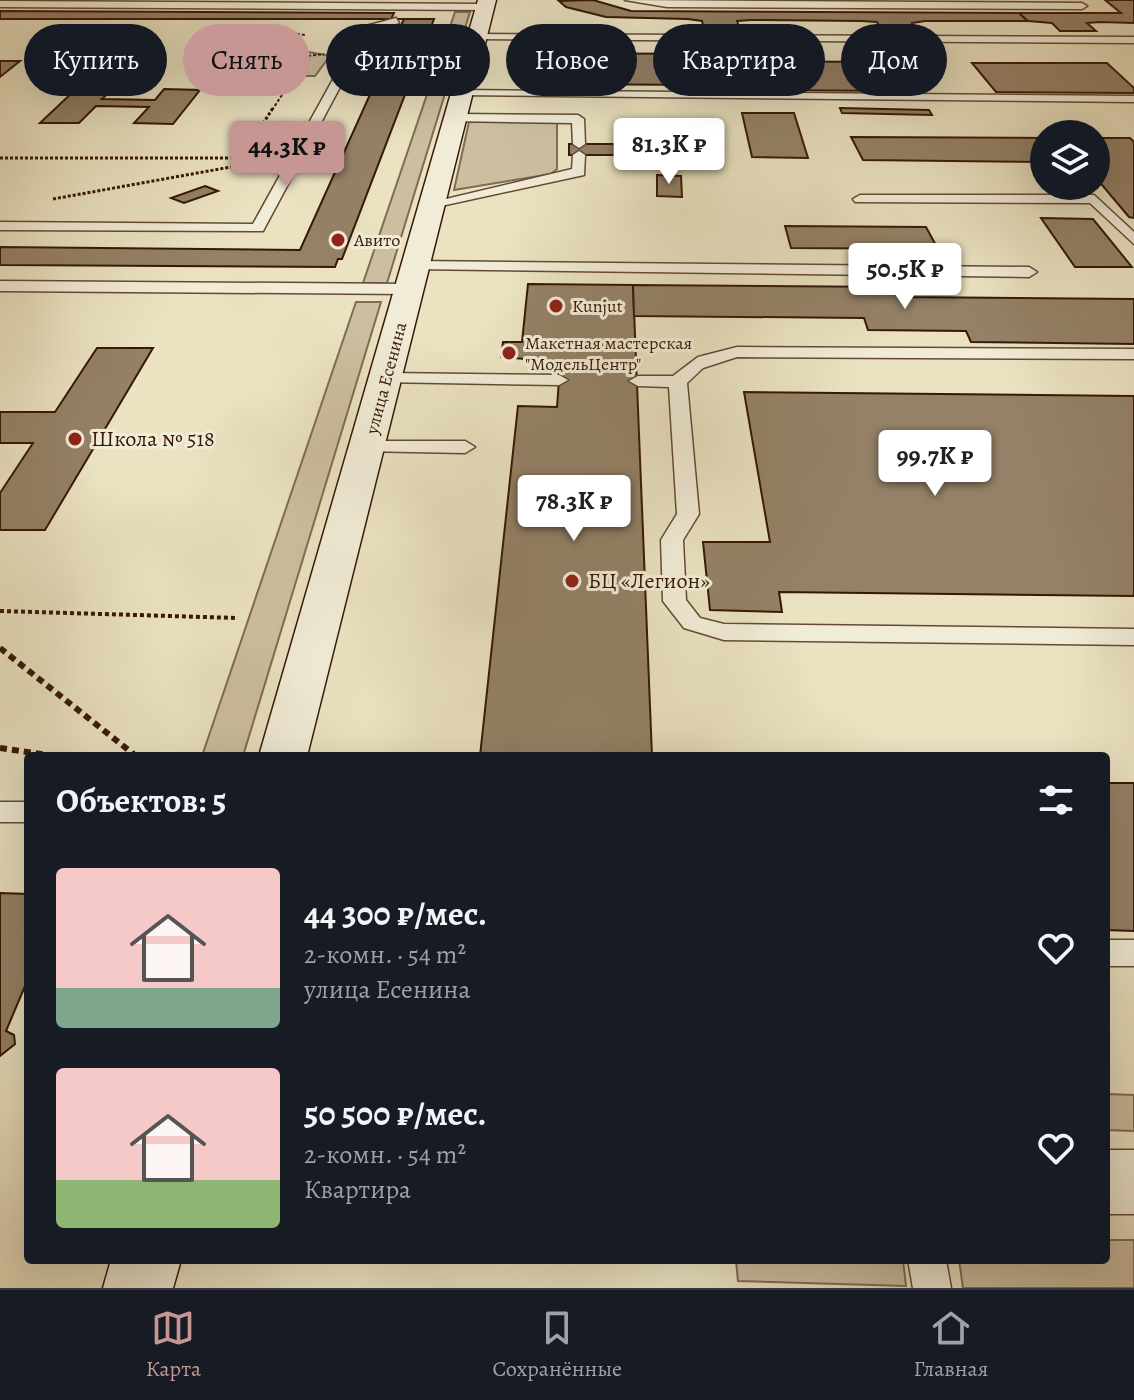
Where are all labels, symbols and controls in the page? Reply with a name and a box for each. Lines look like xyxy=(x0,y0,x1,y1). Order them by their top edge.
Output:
chip: Купить xyxy=(24,24,167,96)
chip: Снять xyxy=(183,24,310,96)
chip: Фильтры xyxy=(326,24,490,96)
chip: Новое xyxy=(506,24,637,96)
chip: Квартира xyxy=(653,24,825,96)
chip: Дом xyxy=(841,24,947,96)
pin: 81.3K ₽ xyxy=(595,118,743,186)
map controls xyxy=(1030,120,1110,200)
button: layers xyxy=(1030,120,1110,200)
pin: 44.3K ₽ xyxy=(213,121,361,189)
text: 81.3K ₽ xyxy=(632,126,706,161)
text: 44.3K ₽ xyxy=(248,129,326,164)
place label: Авито xyxy=(353,228,400,252)
marker: Авито xyxy=(329,231,347,249)
pin: 50.5K ₽ xyxy=(831,243,979,311)
text: 50.5K ₽ xyxy=(866,251,944,286)
place label: Kunjut xyxy=(572,294,623,318)
marker: Kunjut xyxy=(547,297,565,315)
street label: улица Есенина xyxy=(359,319,413,438)
place label: Макетная мастерская "МодельЦентр" xyxy=(525,331,692,376)
marker: Макетная мастерская "МодельЦентр" xyxy=(500,344,518,362)
place label: Школа № 518 xyxy=(91,424,215,454)
marker: Школа № 518 xyxy=(66,430,84,448)
pin: 99.7K ₽ xyxy=(861,430,1009,498)
text: 99.7K ₽ xyxy=(896,438,974,473)
pin: 78.3K ₽ xyxy=(500,475,648,543)
text: 78.3K ₽ xyxy=(536,483,612,518)
place label: БЦ «Легион» xyxy=(588,566,710,596)
marker: БЦ «Легион» xyxy=(563,572,581,590)
text: Объектов: 5 xyxy=(56,777,227,824)
icon: filters xyxy=(1034,778,1078,822)
text: 44 300 ₽/мес. xyxy=(304,890,487,937)
icon: home xyxy=(120,900,216,996)
icon: heart xyxy=(1034,926,1078,970)
text: 2-комн. · 54 m² xyxy=(304,937,466,972)
text: улица Есенина xyxy=(304,972,470,1007)
text: 50 500 ₽/мес. xyxy=(304,1090,487,1137)
icon: home xyxy=(120,1100,216,1196)
icon: heart xyxy=(1034,1126,1078,1170)
text: 2-комн. · 54 m² xyxy=(304,1137,466,1172)
text: Квартира xyxy=(304,1172,411,1207)
tab: Карта xyxy=(146,1306,201,1384)
tab: Сохранённые xyxy=(492,1306,622,1384)
tab: Главная xyxy=(913,1306,988,1384)

